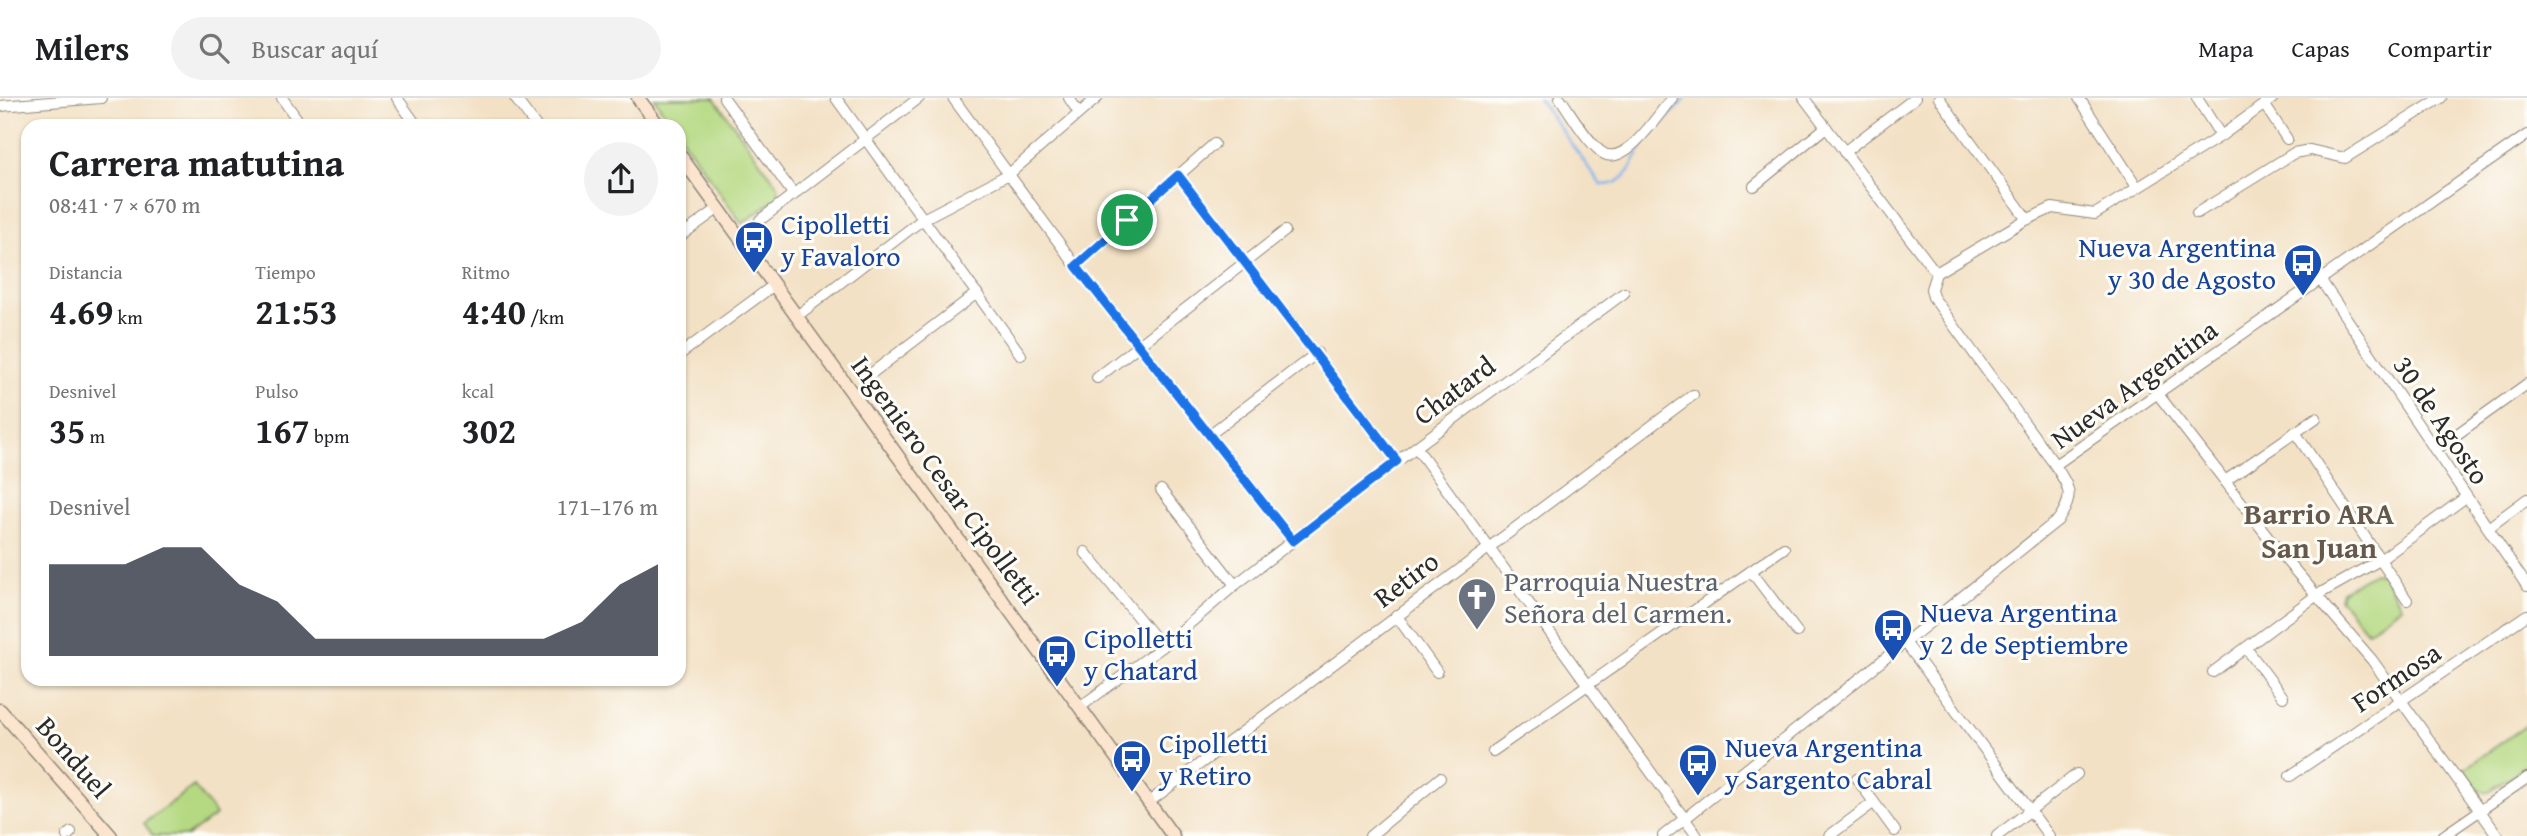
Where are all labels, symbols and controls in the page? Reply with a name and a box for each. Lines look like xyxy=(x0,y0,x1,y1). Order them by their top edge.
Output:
search box xyxy=(171,17,661,80)
text: Milers xyxy=(35,24,129,72)
icon: search xyxy=(195,29,233,67)
text: Buscar aquí xyxy=(251,29,378,68)
text: Mapa xyxy=(2198,31,2254,66)
text: Capas xyxy=(2292,31,2350,66)
text: Compartir xyxy=(2388,31,2492,66)
text: Carrera matutina xyxy=(49,134,344,190)
button: share xyxy=(584,142,658,216)
text: 08:41 · 7 × 670 m xyxy=(49,188,201,221)
pin xyxy=(1097,190,1157,250)
icon: arrive xyxy=(1108,201,1146,239)
place label: Cipolletti y Favaloro xyxy=(780,203,901,276)
bus stop icon: Cipolletti y Favaloro xyxy=(733,219,775,274)
place label: Nueva Argentina y 30 de Agosto xyxy=(2079,226,2277,299)
bus stop icon: Nueva Argentina y 30 de Agosto xyxy=(2282,242,2324,297)
text: Distancia xyxy=(49,258,123,286)
text: Tiempo xyxy=(255,258,316,286)
text: Ritmo xyxy=(462,258,510,286)
text: 4.69 xyxy=(49,286,113,337)
text: 21:53 xyxy=(255,286,338,337)
text: 4:40 xyxy=(462,286,526,337)
text: km xyxy=(113,303,143,331)
text: /km xyxy=(526,303,564,331)
street label: Nueva Argentina xyxy=(2042,309,2226,458)
street label: Chatard xyxy=(1404,345,1503,434)
street label: Ingeniero Cesar Cipolletti xyxy=(842,347,1051,613)
street label: 30 de Agosto xyxy=(2384,347,2501,492)
text: Desnivel xyxy=(49,377,116,405)
text: Pulso xyxy=(255,377,298,405)
text: kcal xyxy=(462,377,494,405)
text: 35 xyxy=(49,405,85,456)
text: 167 xyxy=(255,405,310,456)
text: 302 xyxy=(462,405,516,456)
text: m xyxy=(85,422,105,450)
text: bpm xyxy=(310,422,350,450)
text: Desnivel xyxy=(49,490,130,523)
text: 171–176 m xyxy=(557,490,658,523)
district label: Barrio ARA San Juan xyxy=(2244,491,2394,569)
street label: Retiro xyxy=(1364,540,1447,617)
place label: Parroquia Nuestra Señora del Carmen. xyxy=(1504,560,1732,633)
church icon: Parroquia Nuestra Señora del Carmen. xyxy=(1456,576,1498,631)
place label: Nueva Argentina y 2 de Septiembre xyxy=(1919,591,2128,664)
bus stop icon: Nueva Argentina y 2 de Septiembre xyxy=(1872,607,1914,662)
place label: Cipolletti y Chatard xyxy=(1083,617,1198,690)
street label: Formosa xyxy=(2343,631,2449,722)
bus stop icon: Cipolletti y Chatard xyxy=(1036,633,1078,688)
street label: Bonduel xyxy=(27,707,122,807)
place label: Cipolletti y Retiro xyxy=(1158,722,1268,795)
place label: Nueva Argentina y Sargento Cabral xyxy=(1724,726,1932,799)
bus stop icon: Cipolletti y Retiro xyxy=(1111,738,1153,793)
bus stop icon: Nueva Argentina y Sargento Cabral xyxy=(1677,742,1719,797)

